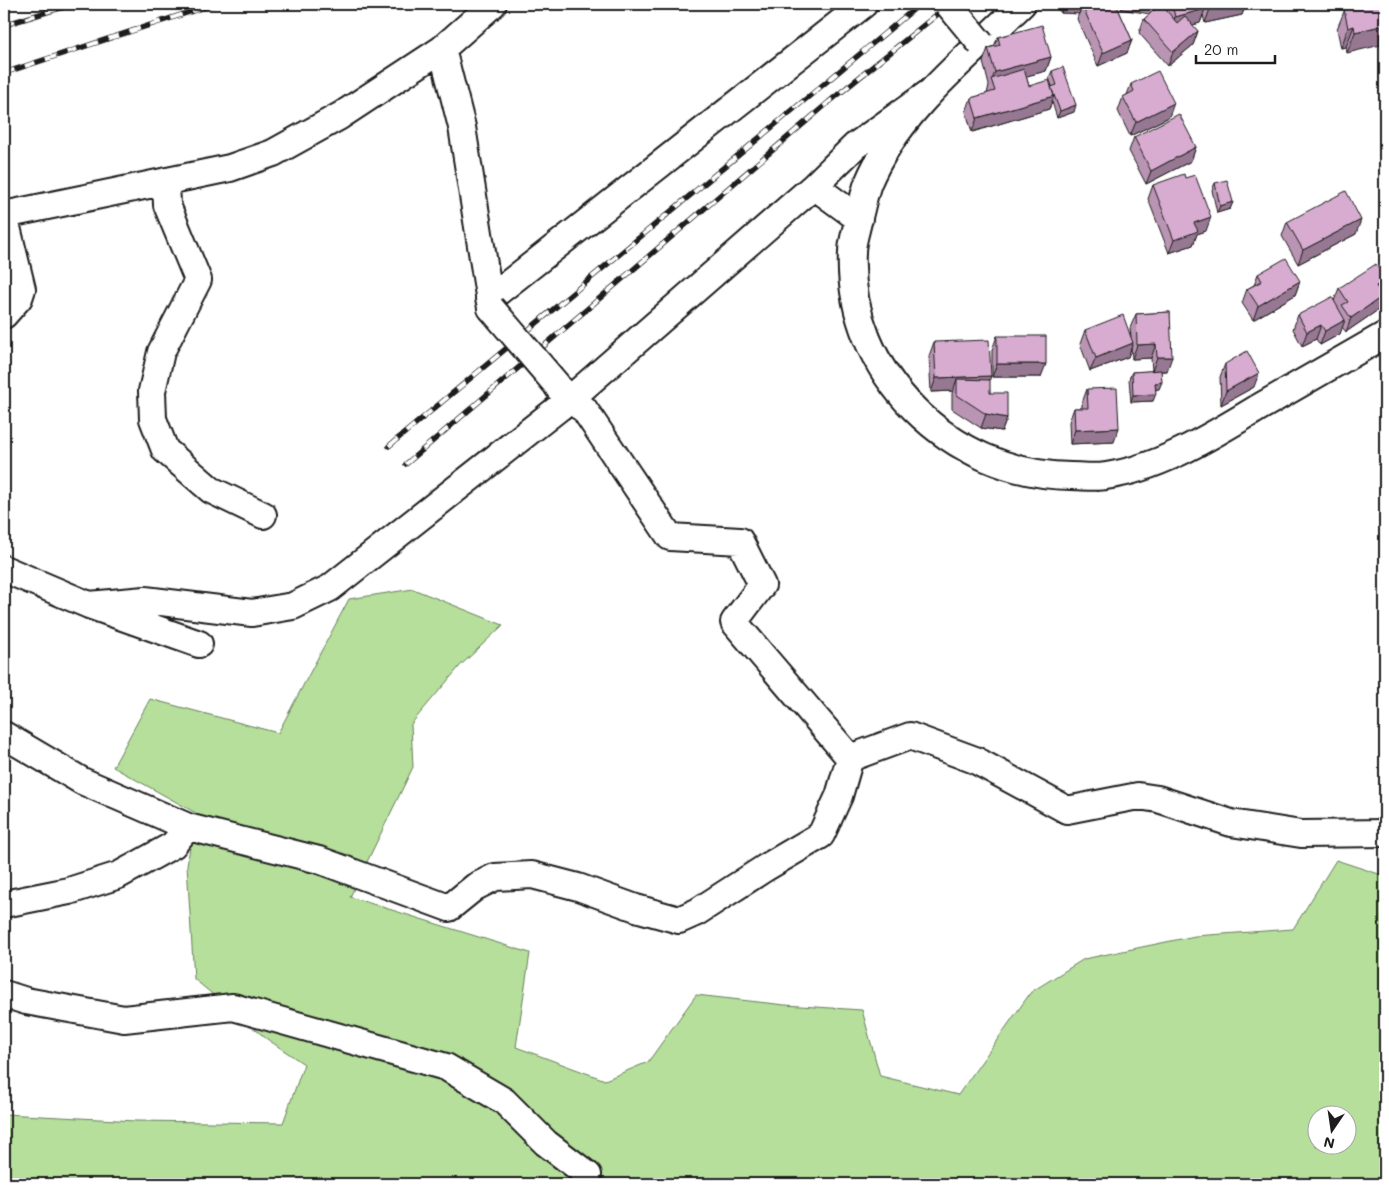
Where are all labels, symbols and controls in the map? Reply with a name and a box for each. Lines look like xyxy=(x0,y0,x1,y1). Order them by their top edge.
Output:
scale bar xyxy=(1196,32,1275,64)
text: 20 m xyxy=(1204,39,1238,59)
north arrow xyxy=(1306,1106,1356,1156)
text: N xyxy=(1322,1133,1336,1154)

